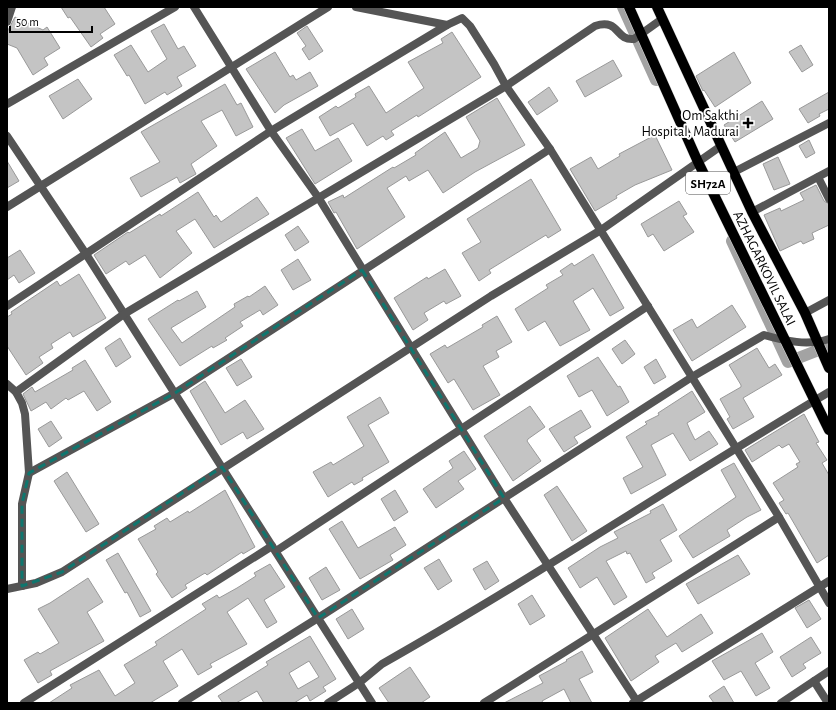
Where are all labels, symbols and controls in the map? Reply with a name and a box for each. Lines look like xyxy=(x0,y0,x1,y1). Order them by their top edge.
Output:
scale bar xyxy=(10,8,92,34)
text: 50 m xyxy=(16,16,39,28)
place label: Om Sakthi Hospital, Madurai xyxy=(641,109,739,139)
marker: Om Sakthi Hospital, Madurai xyxy=(742,117,754,129)
road number: SH72A xyxy=(686,172,730,194)
street label: AZHAGARKOVIL SALAI xyxy=(730,209,798,328)

